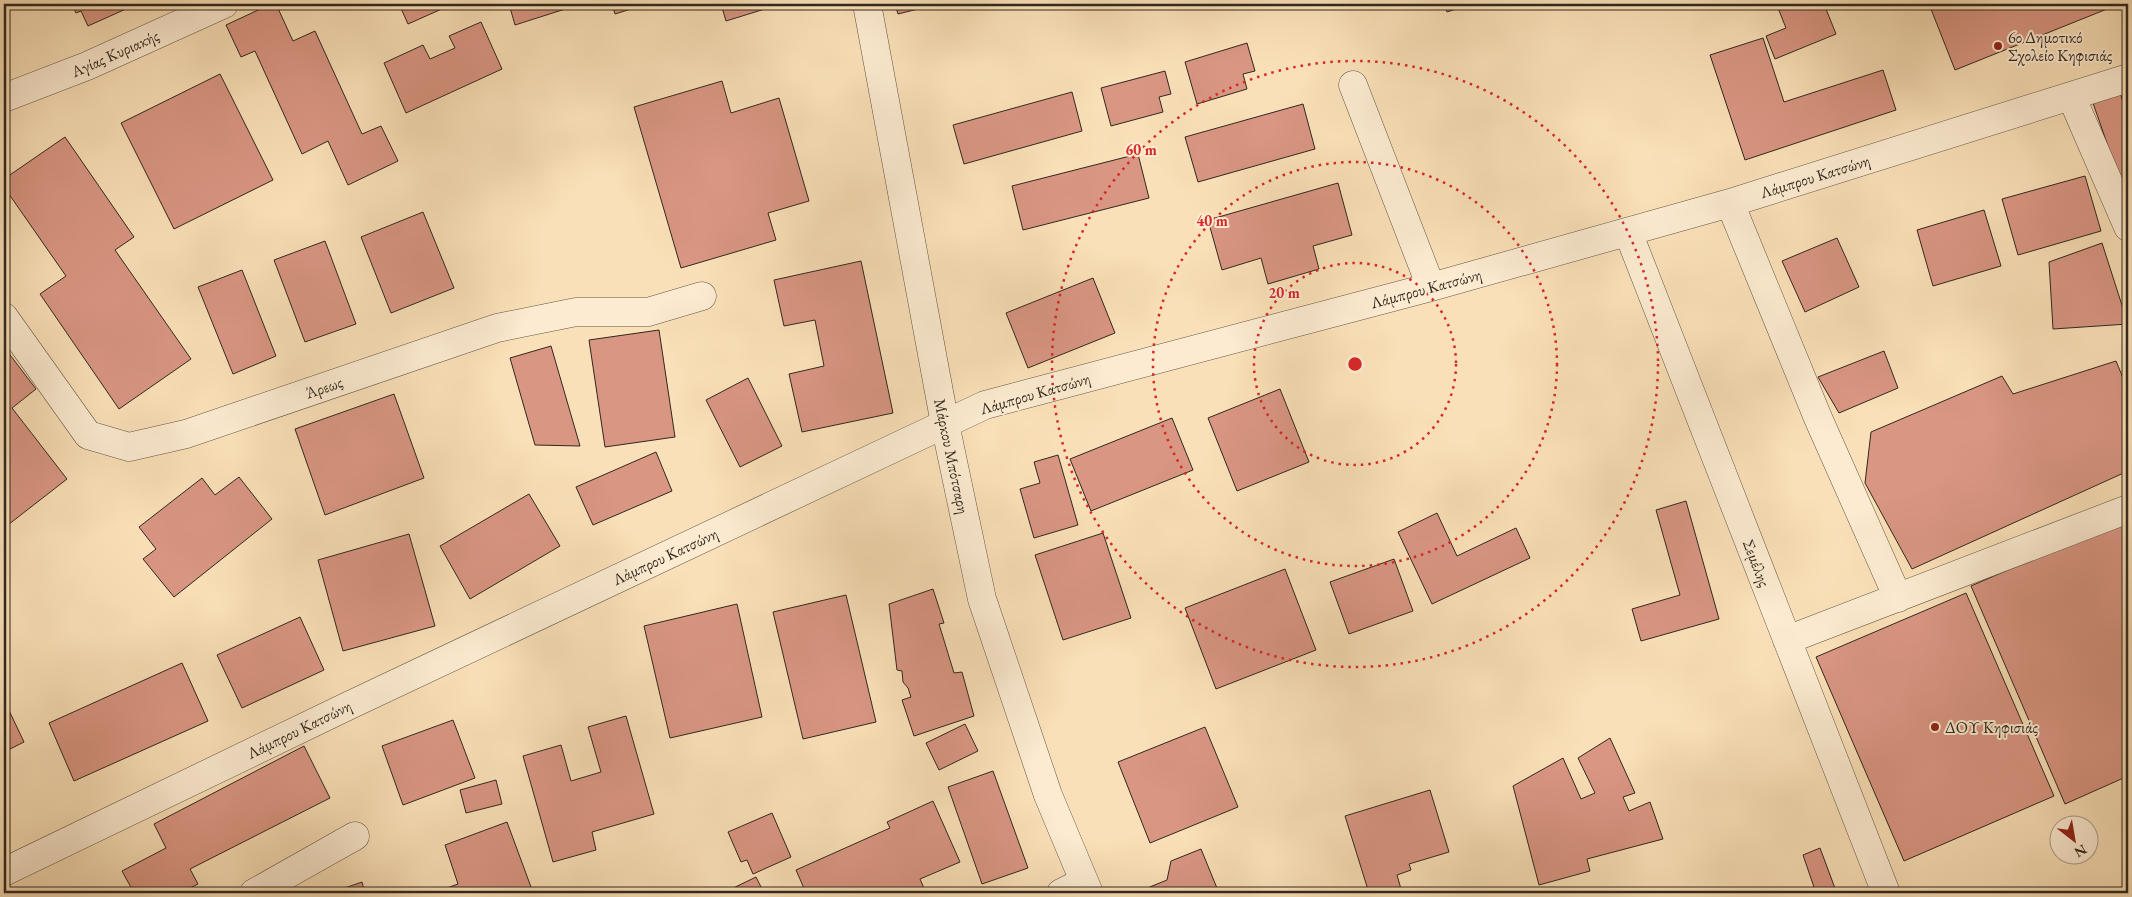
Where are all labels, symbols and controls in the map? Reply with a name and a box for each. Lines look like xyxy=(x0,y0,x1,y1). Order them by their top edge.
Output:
street label: Αγίας Κυριακής xyxy=(67,25,163,83)
place label: 6ο Δημοτικό Σχολείο Κηφισιάς xyxy=(2008,27,2113,66)
marker: 6ο Δημοτικό Σχολείο Κηφισιάς xyxy=(1992,40,2004,52)
text: 60 m xyxy=(1125,140,1157,159)
street label: Λάμπρου Κατσώνη xyxy=(1757,150,1873,203)
text: 40 m xyxy=(1196,211,1228,230)
street label: Λάμπρου Κατσώνη xyxy=(1368,264,1484,314)
text: 20 m xyxy=(1268,283,1300,302)
centre of rings xyxy=(1346,355,1364,373)
street label: Λάμπρου Κατσώνη xyxy=(977,368,1093,420)
street label: Άρεως xyxy=(302,371,346,404)
street label: Μάρκου Μπότσαρη xyxy=(929,397,974,516)
street label: Λάμπρου Κατσώνη xyxy=(608,523,721,590)
street label: Σεμέλης xyxy=(1738,536,1775,590)
street label: Λάμπρου Κατσώνη xyxy=(243,695,355,764)
place label: ΔΟΥ Κηφισιάς xyxy=(1945,717,2038,738)
marker: ΔΟΥ Κηφισιάς xyxy=(1929,721,1941,733)
north arrow xyxy=(2050,814,2100,864)
text: N xyxy=(2071,841,2090,862)

